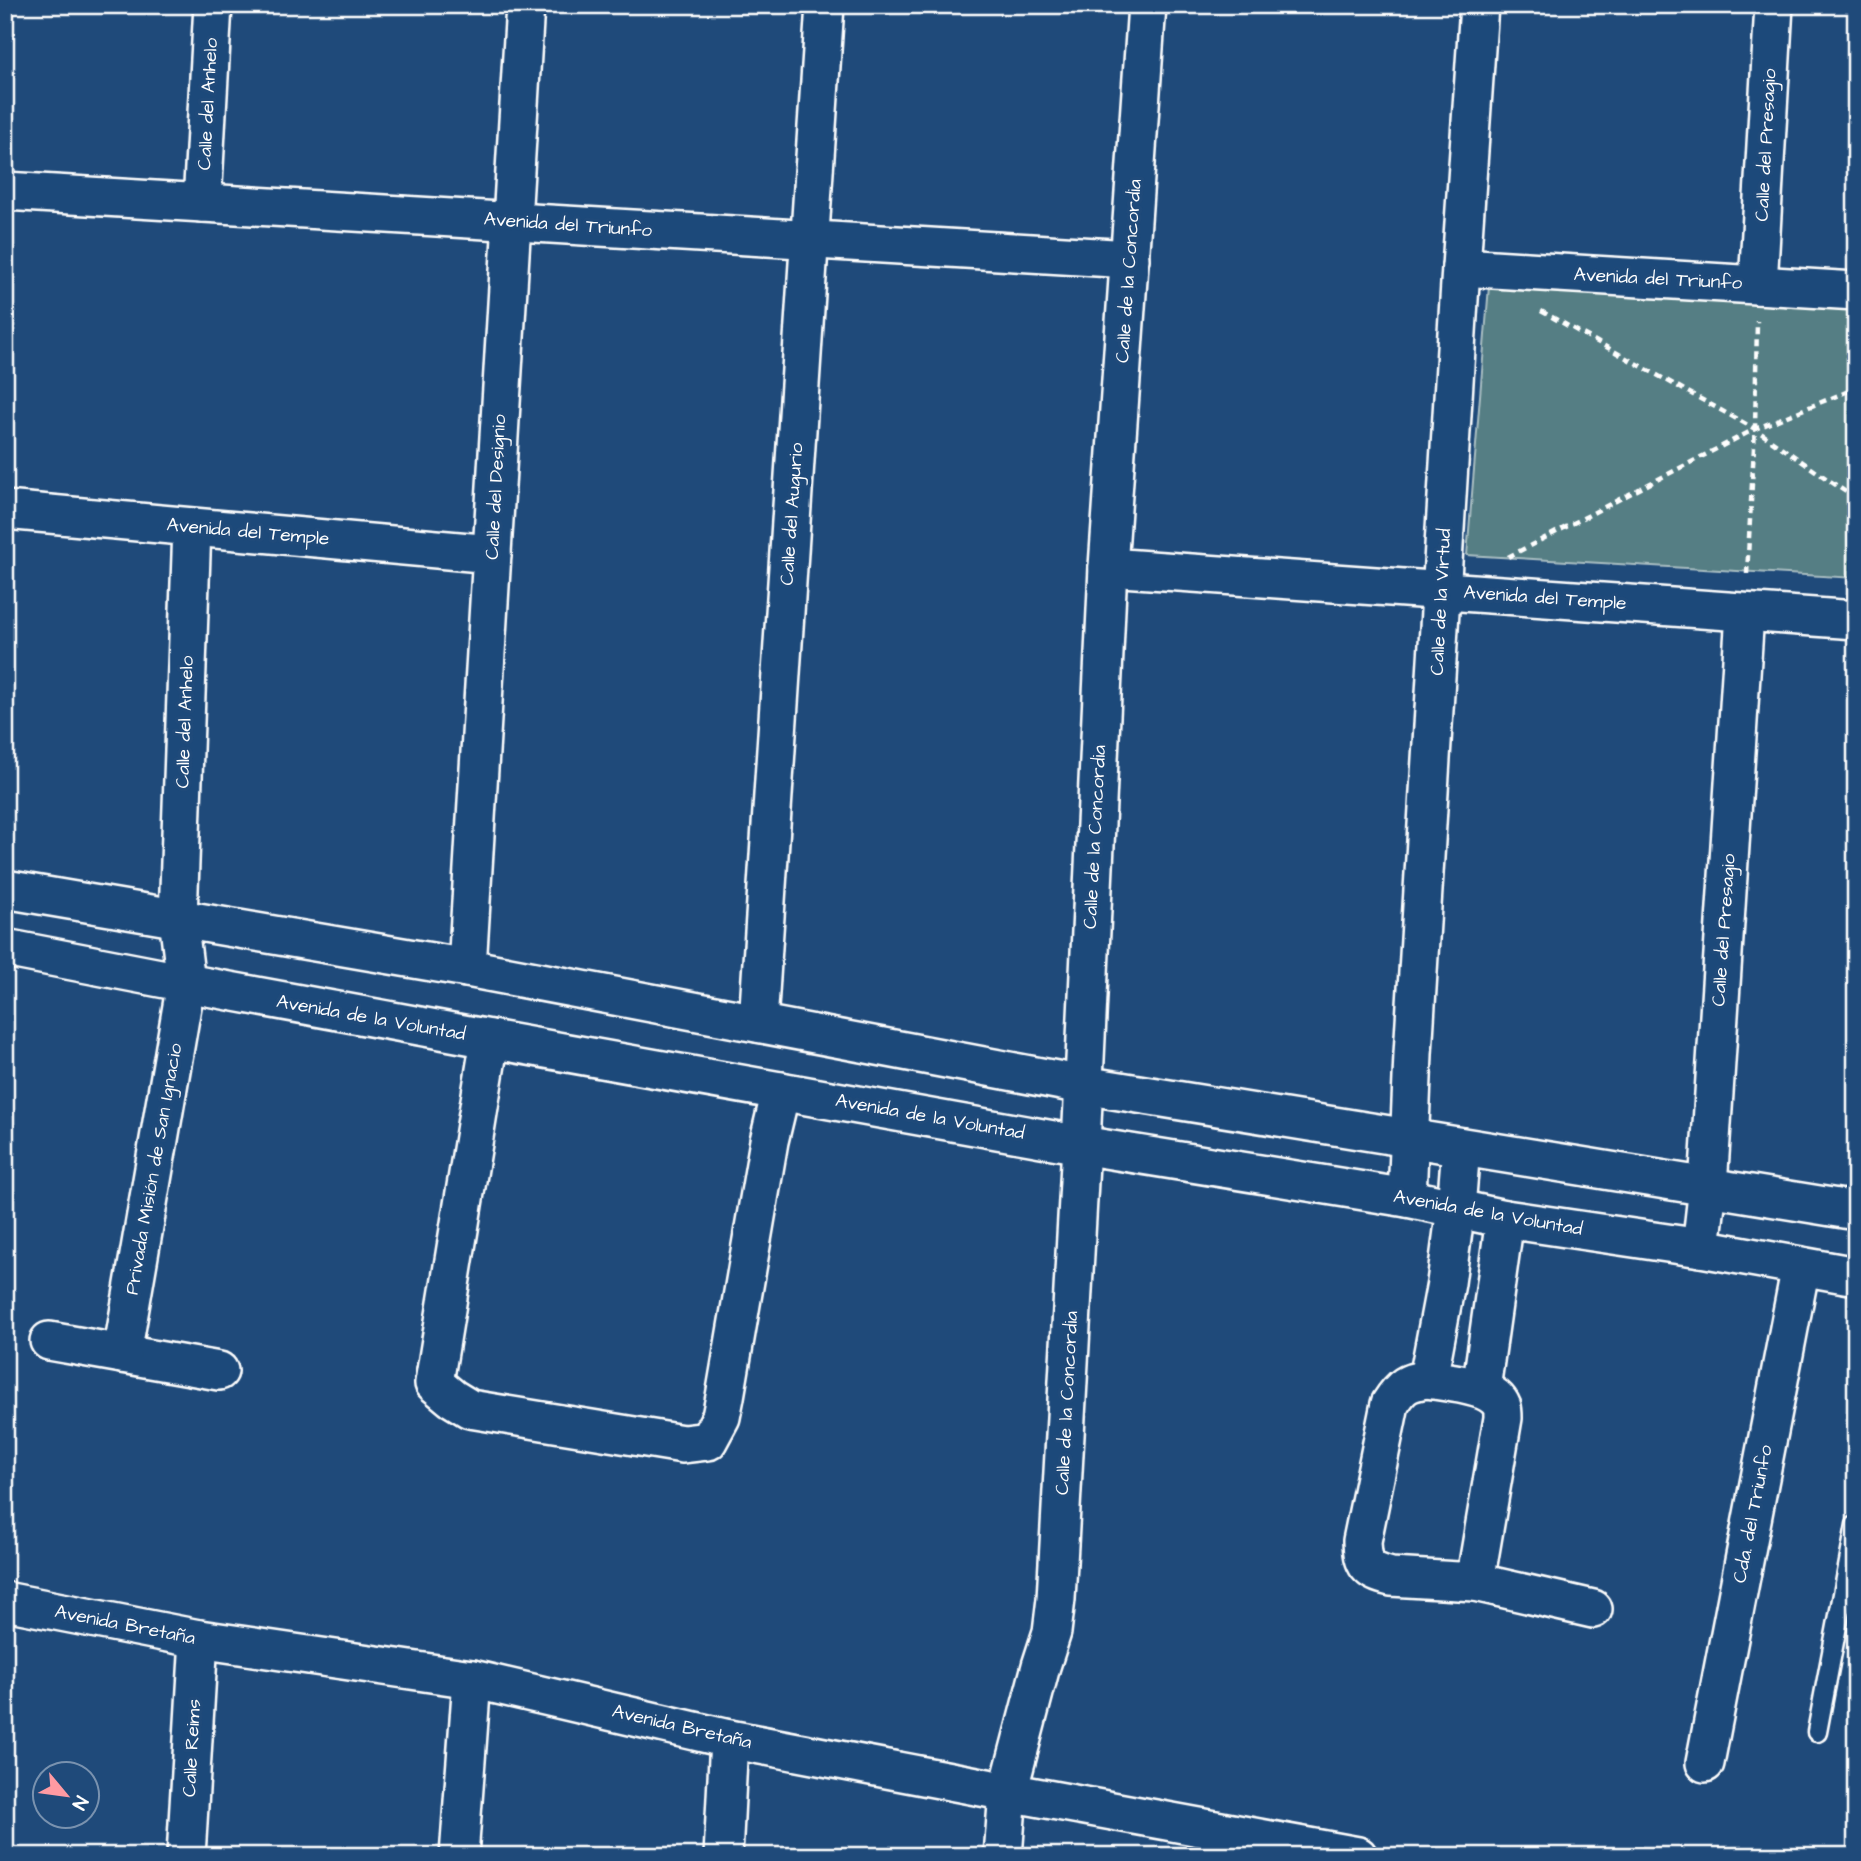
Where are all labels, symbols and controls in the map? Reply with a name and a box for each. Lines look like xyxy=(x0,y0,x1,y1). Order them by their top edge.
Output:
street label: Calle del Anhelo xyxy=(191,37,225,171)
street label: Calle del Presagio xyxy=(1749,68,1785,222)
street label: Calle de la Concordia xyxy=(1109,178,1149,364)
street label: Avenida del Triunfo xyxy=(483,206,653,244)
street label: Avenida del Triunfo xyxy=(1573,261,1743,297)
street label: Calle del Designio xyxy=(479,413,514,560)
street label: Calle del Augurio xyxy=(774,441,811,586)
street label: Avenida del Temple xyxy=(166,511,330,553)
street label: Calle de la Virtud xyxy=(1424,528,1458,676)
street label: Avenida del Temple xyxy=(1463,579,1627,617)
street label: Calle del Anhelo xyxy=(169,655,201,789)
street label: Calle de la Concordia xyxy=(1077,744,1113,930)
street label: Calle del Presagio xyxy=(1705,852,1744,1007)
street label: Avenida de la Voluntad xyxy=(274,988,468,1048)
street label: Privada Misión de San Ignacio xyxy=(119,1041,190,1297)
street label: Avenida de la Voluntad xyxy=(833,1087,1027,1147)
street label: Avenida de la Voluntad xyxy=(1391,1183,1585,1243)
street label: Calle de la Concordia xyxy=(1049,1310,1085,1496)
street label: Cda. del Triunfo xyxy=(1726,1442,1780,1585)
street label: Avenida Bretaña xyxy=(52,1598,198,1652)
street label: Calle Reims xyxy=(176,1698,208,1798)
street label: Avenida Bretaña xyxy=(610,1698,755,1756)
north arrow xyxy=(32,1759,102,1829)
text: N xyxy=(65,1791,94,1814)

